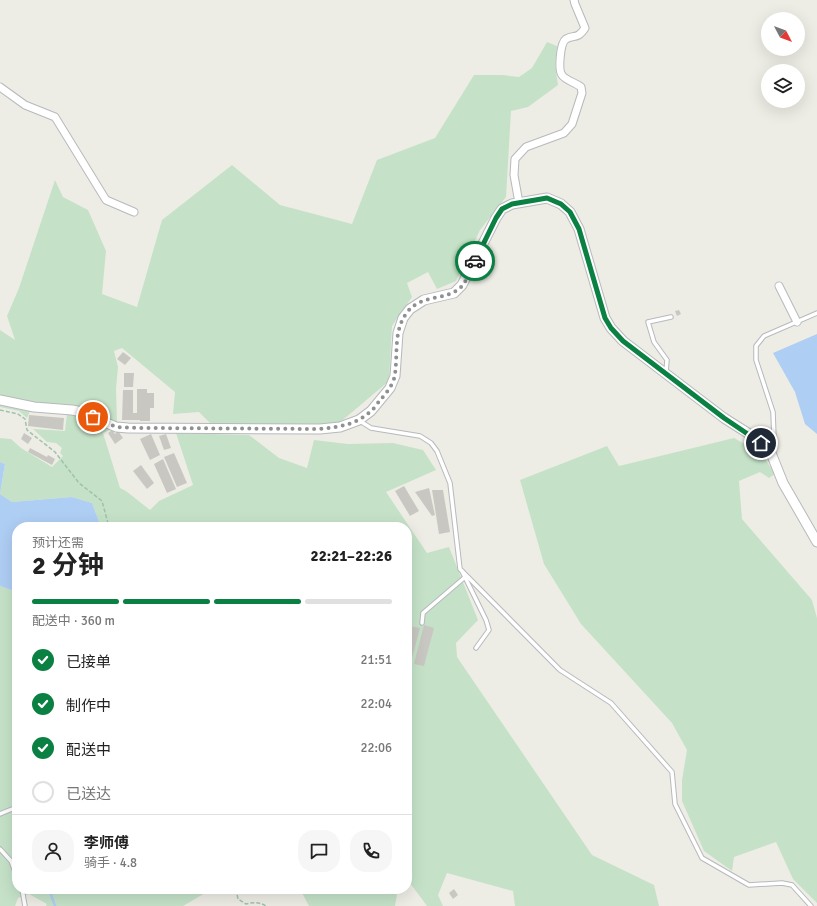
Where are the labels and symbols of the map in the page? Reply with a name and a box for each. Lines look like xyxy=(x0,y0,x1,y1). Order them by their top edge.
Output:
north arrow xyxy=(761,12,805,56)
courier xyxy=(455,241,495,281)
pin xyxy=(76,400,110,434)
pin xyxy=(744,426,778,460)

